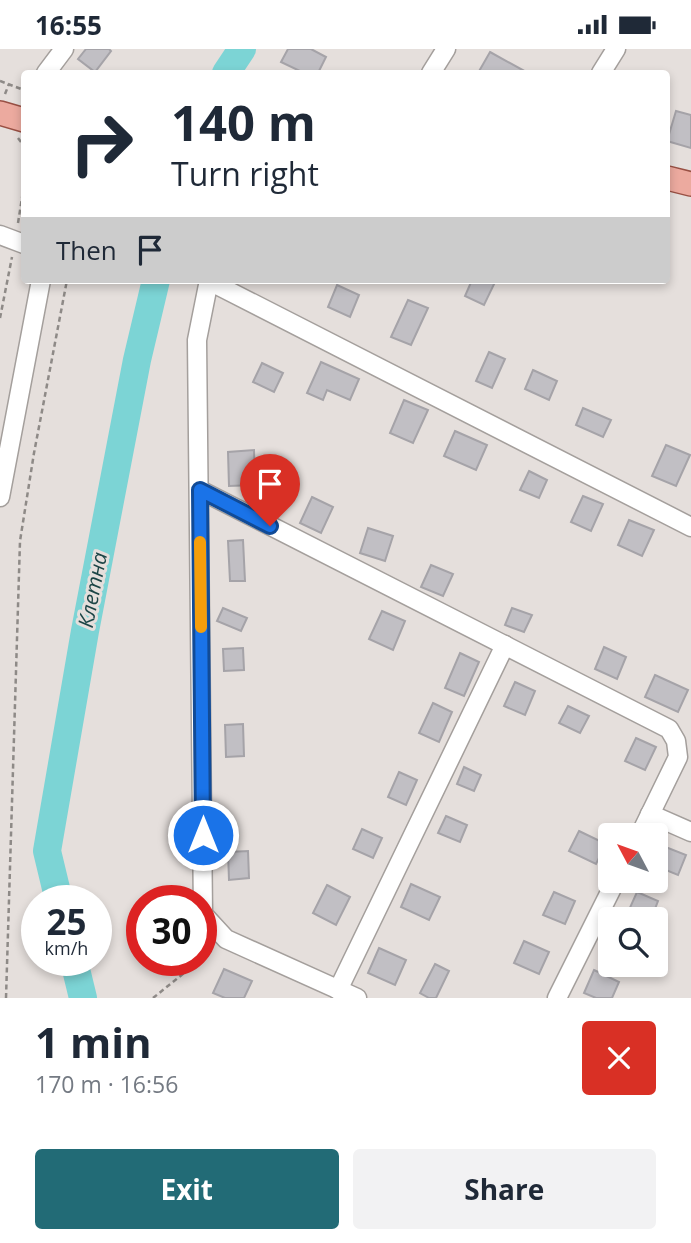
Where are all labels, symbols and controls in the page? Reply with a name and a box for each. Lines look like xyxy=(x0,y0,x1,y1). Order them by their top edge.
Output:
text: 16:55 xyxy=(35,7,102,43)
text: 140 m xyxy=(171,89,316,155)
icon: right xyxy=(56,98,147,189)
text: Turn right xyxy=(171,152,319,195)
icon: arrive xyxy=(131,231,169,269)
text: Then xyxy=(56,232,117,268)
pin xyxy=(240,454,300,526)
icon: arrive xyxy=(251,465,289,503)
water label: Клетна xyxy=(71,550,113,630)
position arrow xyxy=(166,798,240,872)
north arrow xyxy=(598,823,668,893)
map controls xyxy=(598,823,668,977)
speed limit sign: 30 xyxy=(126,885,217,976)
text: 25 xyxy=(46,898,87,945)
button: search xyxy=(598,907,668,977)
text: km/h xyxy=(45,936,88,960)
text: 1 min xyxy=(35,1013,152,1070)
button: close xyxy=(582,1021,656,1095)
text: 170 m · 16:56 xyxy=(35,1068,178,1100)
button: Exit xyxy=(35,1149,339,1229)
button: Share xyxy=(353,1149,656,1229)

